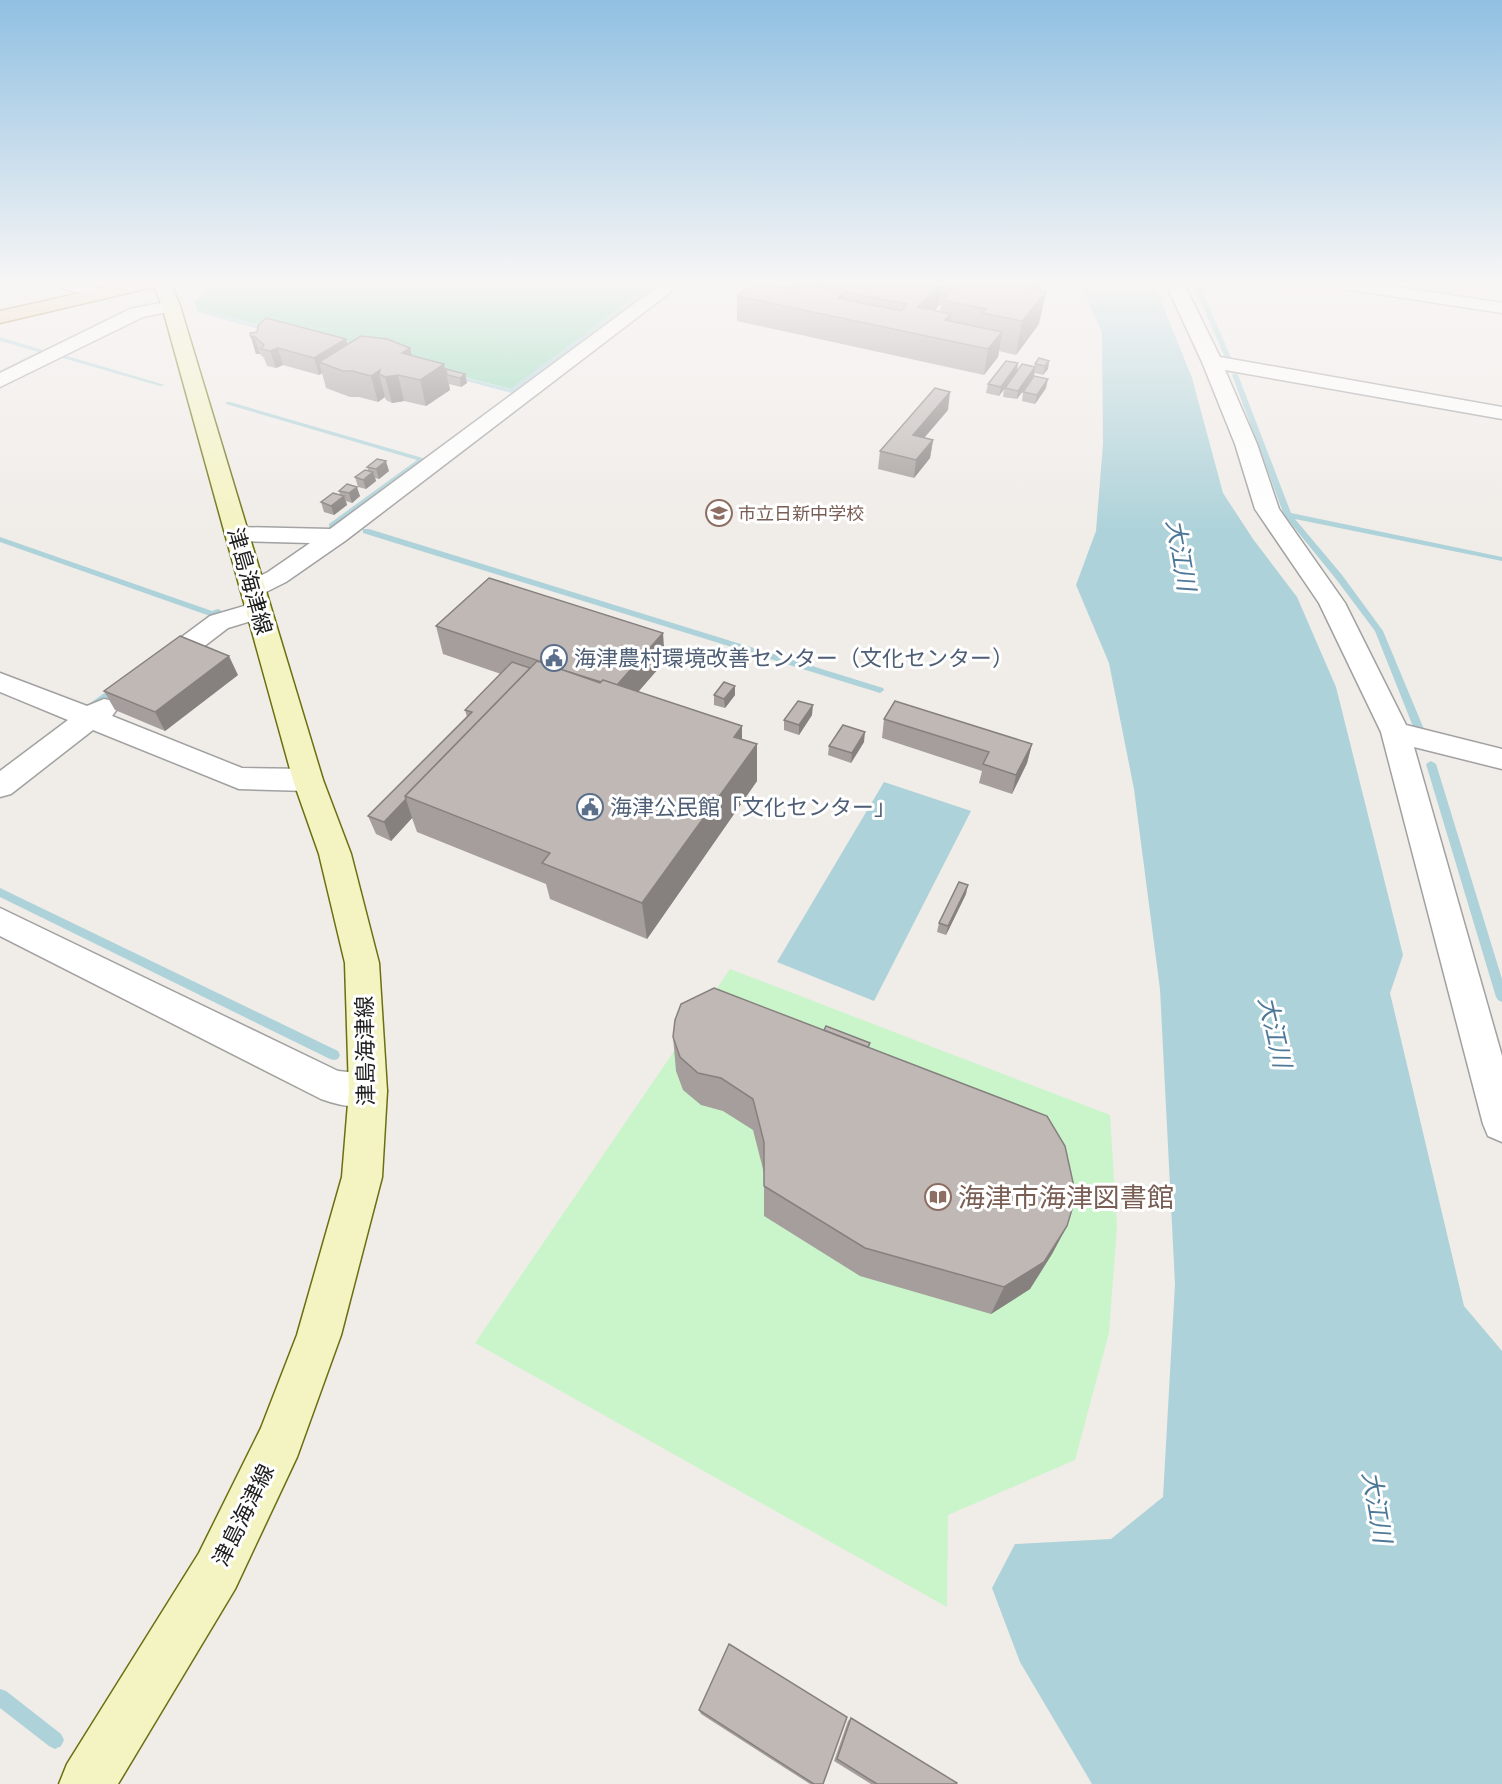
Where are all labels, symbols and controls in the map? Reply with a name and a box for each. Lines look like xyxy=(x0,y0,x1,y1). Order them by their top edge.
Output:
school or university icon: 市立日新中学校 xyxy=(704,498,734,528)
place label: 市立日新中学校 xyxy=(738,502,864,525)
water label: 大江川 xyxy=(1159,517,1203,596)
street label: 津島海津線 xyxy=(221,524,279,638)
public building icon: 海津農村環境改善センター（文化センター） xyxy=(539,643,569,673)
place label: 海津農村環境改善センター（文化センター） xyxy=(574,644,1014,672)
public building icon: 海津公民館「文化センター」 xyxy=(575,792,605,822)
place label: 海津公民館「文化センター」 xyxy=(610,793,896,821)
water label: 大江川 xyxy=(1252,993,1299,1073)
street label: 津島海津線 xyxy=(350,996,380,1106)
place label: 海津市海津図書館 xyxy=(958,1180,1174,1214)
library icon: 海津市海津図書館 xyxy=(923,1182,953,1212)
street label: 津島海津線 xyxy=(206,1459,280,1571)
water label: 大江川 xyxy=(1355,1469,1399,1548)

